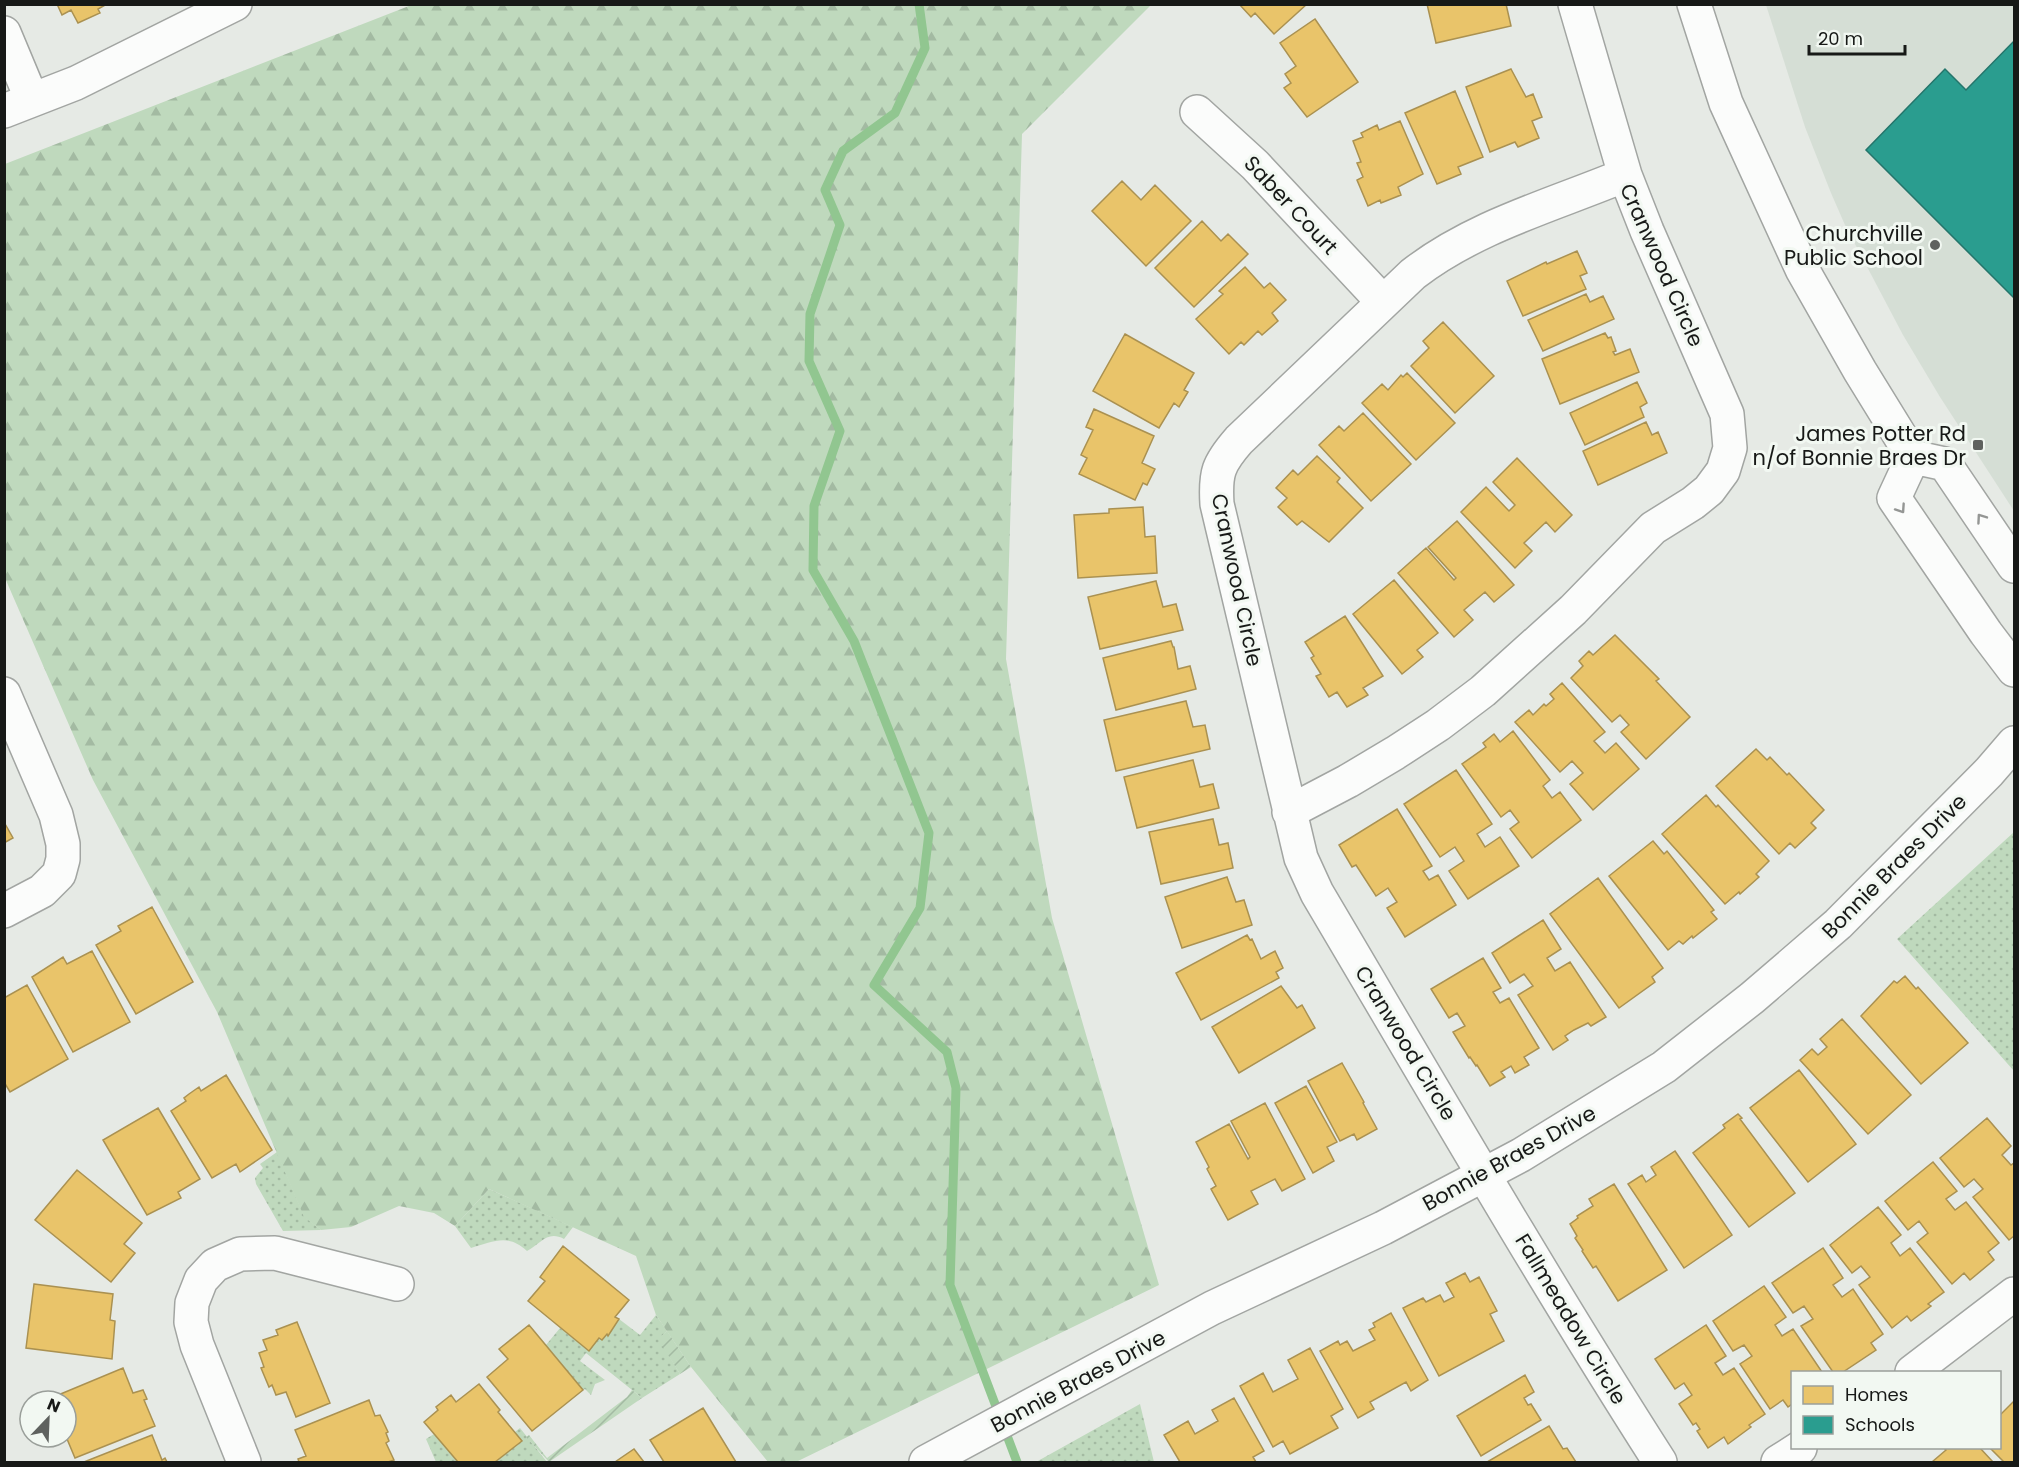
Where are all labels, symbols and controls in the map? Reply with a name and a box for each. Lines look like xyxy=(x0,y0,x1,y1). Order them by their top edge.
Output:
scale bar xyxy=(1809,18,1905,56)
text: 20 m xyxy=(1818,26,1863,51)
street label: Saber Court xyxy=(1238,149,1344,261)
street label: Cranwood Circle xyxy=(1613,179,1711,351)
place label: Churchville Public School xyxy=(1784,219,1923,272)
marker: Churchville Public School xyxy=(1928,238,1942,252)
place label: James Potter Rd n/of Bonnie Braes Dr xyxy=(1752,419,1966,472)
marker: James Potter Rd n/of Bonnie Braes Dr xyxy=(1971,438,1985,452)
street label: Cranwood Circle xyxy=(1205,491,1269,669)
one-way arrow xyxy=(1894,502,1905,513)
one-way arrow xyxy=(1977,514,1988,525)
street label: Bonnie Braes Drive xyxy=(1815,787,1973,945)
street label: Cranwood Circle xyxy=(1348,960,1464,1126)
street label: Bonnie Braes Drive xyxy=(1417,1098,1601,1218)
street label: Fallmeadow Circle xyxy=(1508,1228,1634,1410)
street label: Bonnie Braes Drive xyxy=(985,1323,1171,1439)
legend xyxy=(1791,1371,2001,1449)
text: Homes xyxy=(1845,1382,1908,1407)
north arrow xyxy=(18,1389,78,1449)
text: N xyxy=(44,1393,64,1419)
text: Schools xyxy=(1845,1412,1915,1437)

